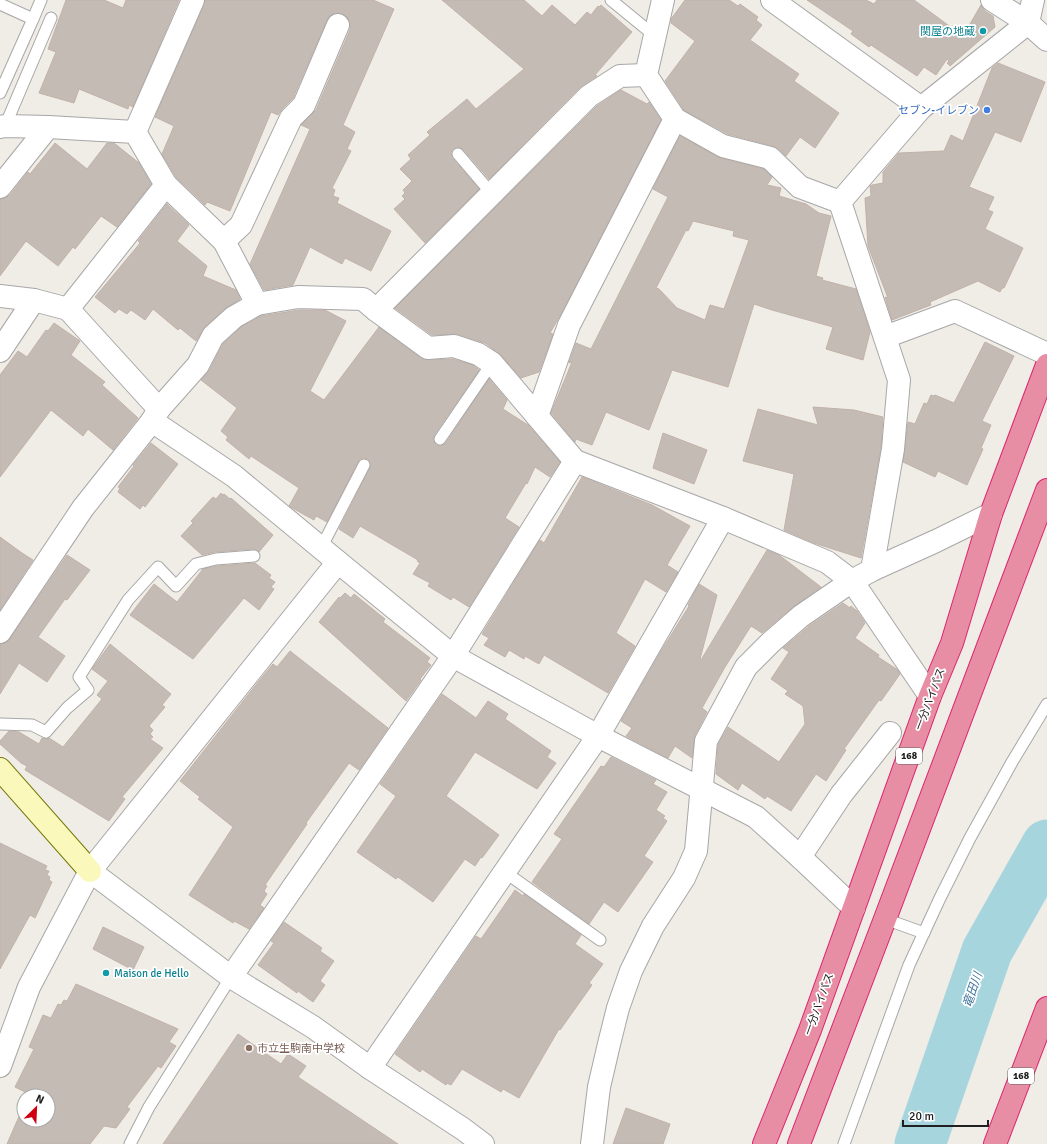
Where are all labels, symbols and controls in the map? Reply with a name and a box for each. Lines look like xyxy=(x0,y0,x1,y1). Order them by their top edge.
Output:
place label: 関屋の地蔵 xyxy=(920,25,975,38)
marker: 関屋の地蔵 xyxy=(978,26,988,36)
place label: セブン-イレブン xyxy=(898,104,979,117)
marker: セブン-イレブン xyxy=(982,105,992,115)
street label: 一分バイパス xyxy=(912,666,948,732)
road number: 168 xyxy=(896,748,922,764)
place label: Maison de Hello xyxy=(114,967,189,980)
marker: Maison de Hello xyxy=(101,968,111,978)
water label: 竜田川 xyxy=(960,969,987,1009)
street label: 一分バイパス xyxy=(802,971,836,1037)
place label: 市立生駒南中学校 xyxy=(257,1042,345,1055)
marker: 市立生駒南中学校 xyxy=(244,1043,254,1053)
road number: 168 xyxy=(1008,1068,1034,1084)
north arrow xyxy=(16,1088,56,1128)
text: N xyxy=(34,1092,46,1107)
scale bar xyxy=(903,1102,988,1128)
text: 20 m xyxy=(909,1109,934,1124)

